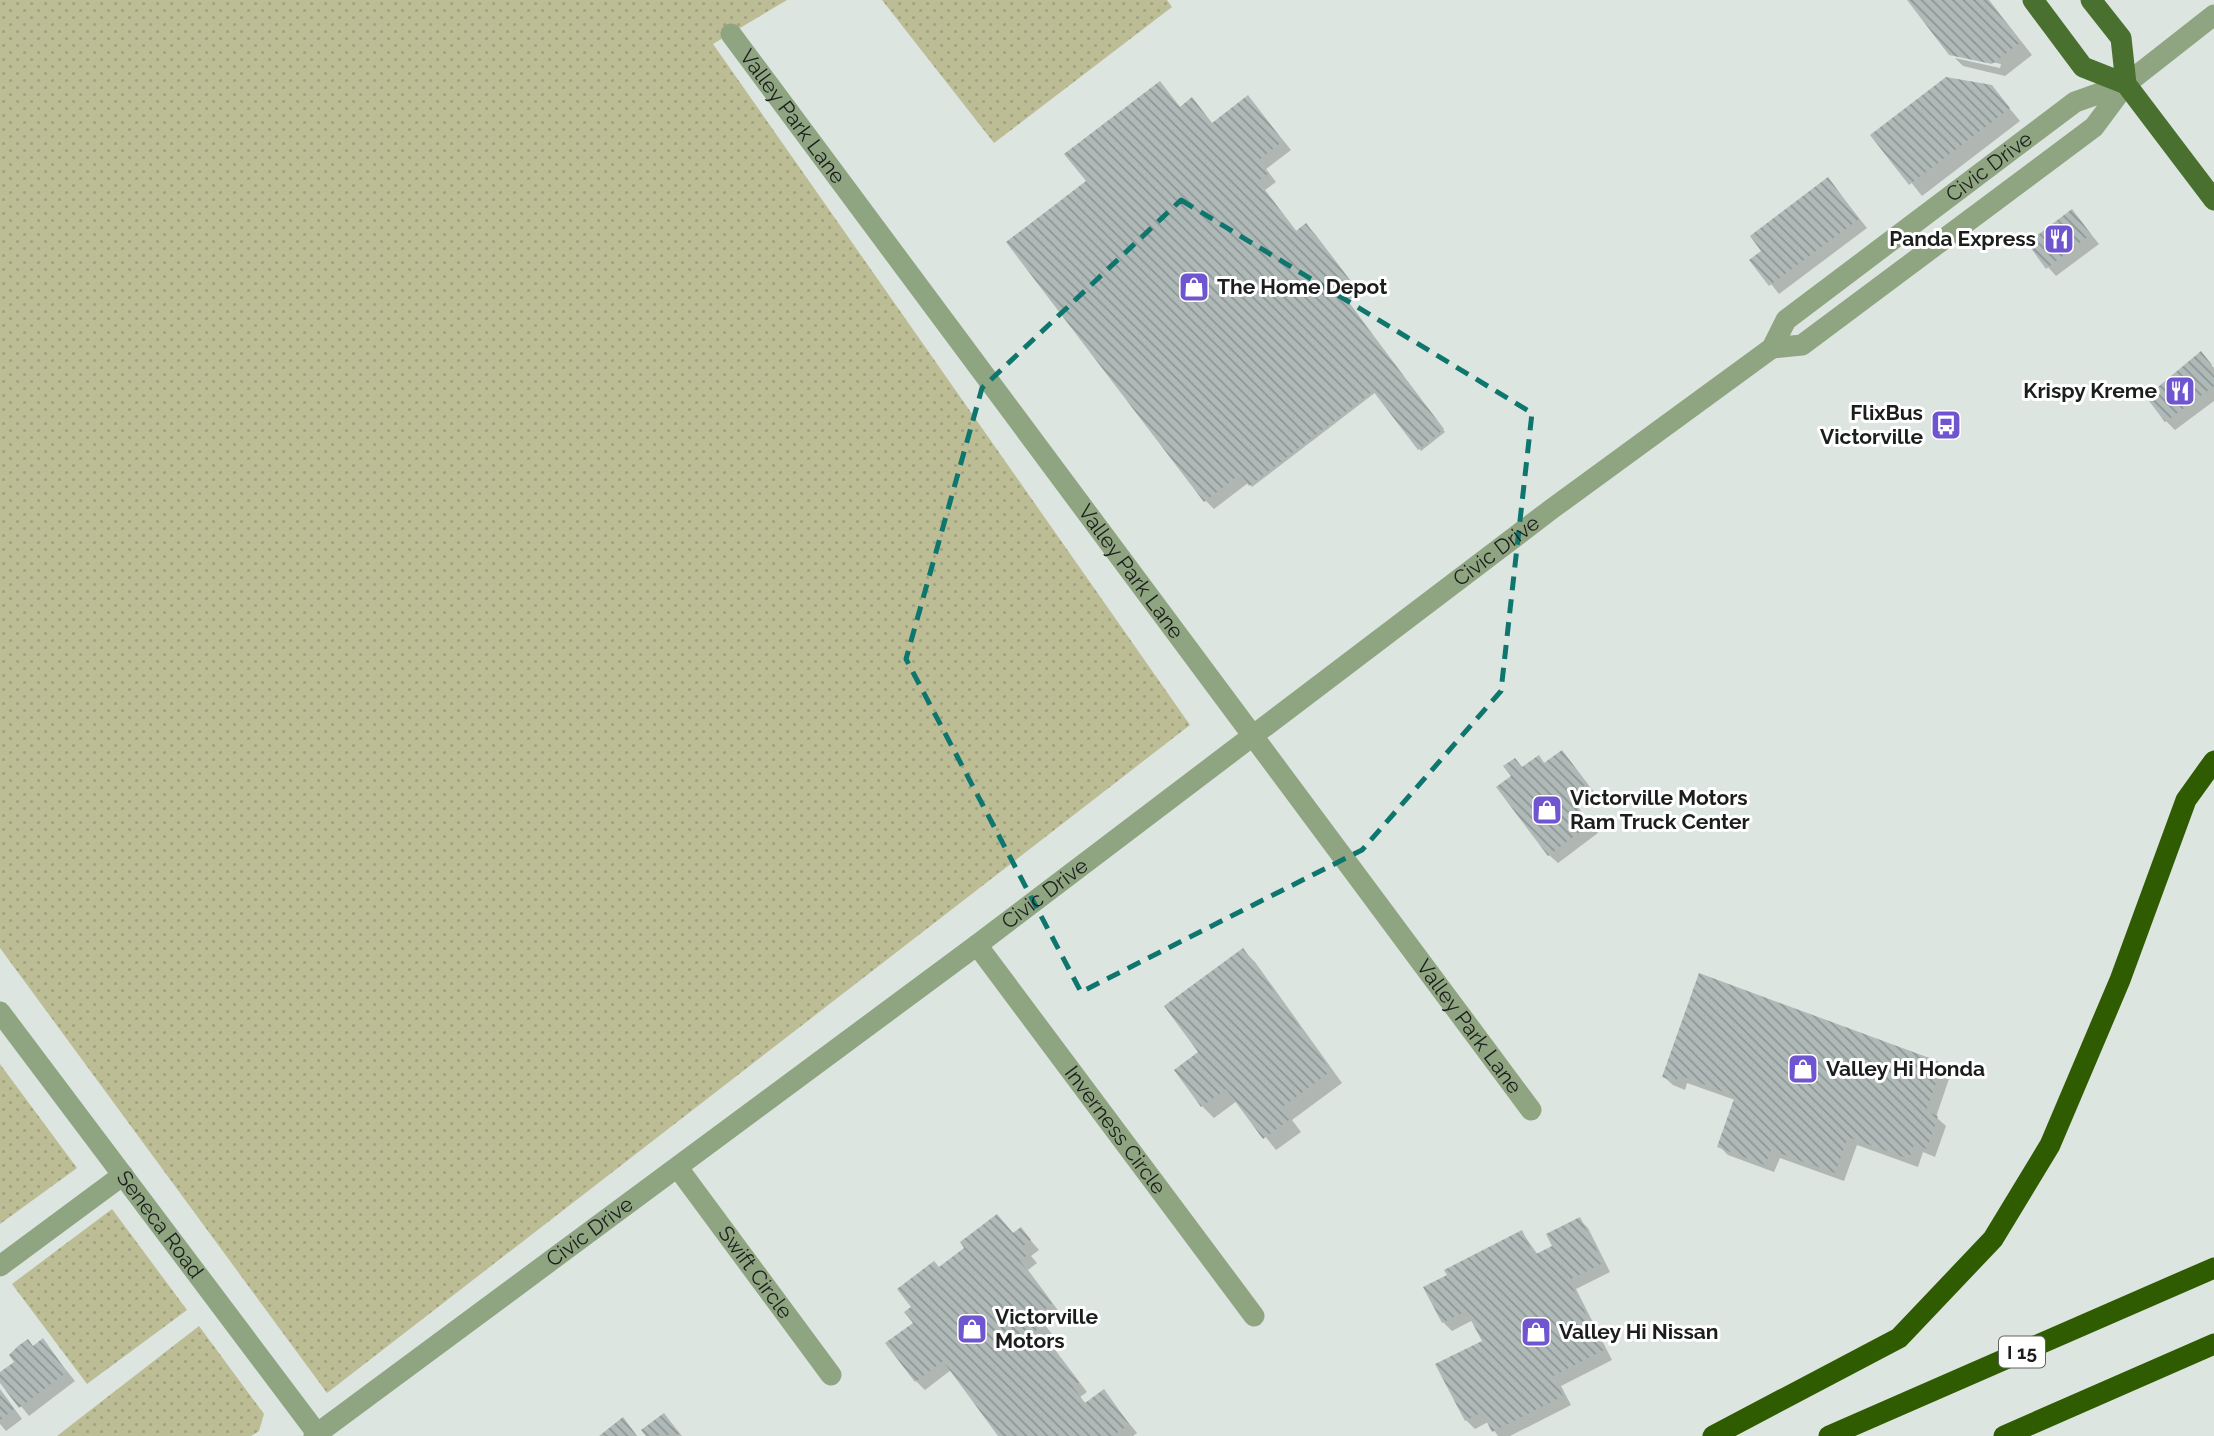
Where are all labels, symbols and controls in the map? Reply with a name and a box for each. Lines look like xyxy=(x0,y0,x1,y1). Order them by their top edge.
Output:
street label: Valley Park Lane xyxy=(735,44,851,188)
street label: Civic Drive xyxy=(1941,126,2037,207)
restaurant icon: Panda Express xyxy=(2042,222,2076,256)
place label: Panda Express xyxy=(1889,226,2036,251)
shop icon: The Home Depot xyxy=(1177,270,1211,304)
place label: The Home Depot xyxy=(1217,274,1387,299)
restaurant icon: Krispy Kreme xyxy=(2163,374,2197,408)
place label: Krispy Kreme xyxy=(2023,378,2157,403)
place label: FlixBus Victorville xyxy=(1820,400,1923,449)
bus stop icon: FlixBus Victorville xyxy=(1929,408,1963,442)
street label: Valley Park Lane xyxy=(1073,499,1189,643)
street label: Civic Drive xyxy=(1448,510,1544,591)
place label: Victorville Motors Ram Truck Center xyxy=(1570,785,1750,834)
shop icon: Victorville Motors Ram Truck Center xyxy=(1530,793,1564,827)
street label: Civic Drive xyxy=(996,853,1093,934)
street label: Valley Park Lane xyxy=(1411,954,1527,1098)
shop icon: Valley Hi Honda xyxy=(1786,1052,1820,1086)
place label: Valley Hi Honda xyxy=(1826,1056,1985,1081)
street label: Inverness Circle xyxy=(1060,1061,1172,1199)
street label: Seneca Road xyxy=(112,1165,209,1283)
street label: Civic Drive xyxy=(541,1191,638,1272)
street label: Swift Circle xyxy=(713,1221,798,1324)
place label: Victorville Motors xyxy=(995,1304,1098,1353)
shop icon: Victorville Motors xyxy=(955,1312,989,1346)
shop icon: Valley Hi Nissan xyxy=(1519,1315,1553,1349)
place label: Valley Hi Nissan xyxy=(1559,1319,1719,1344)
road number: I 15 xyxy=(1999,1336,2045,1368)

